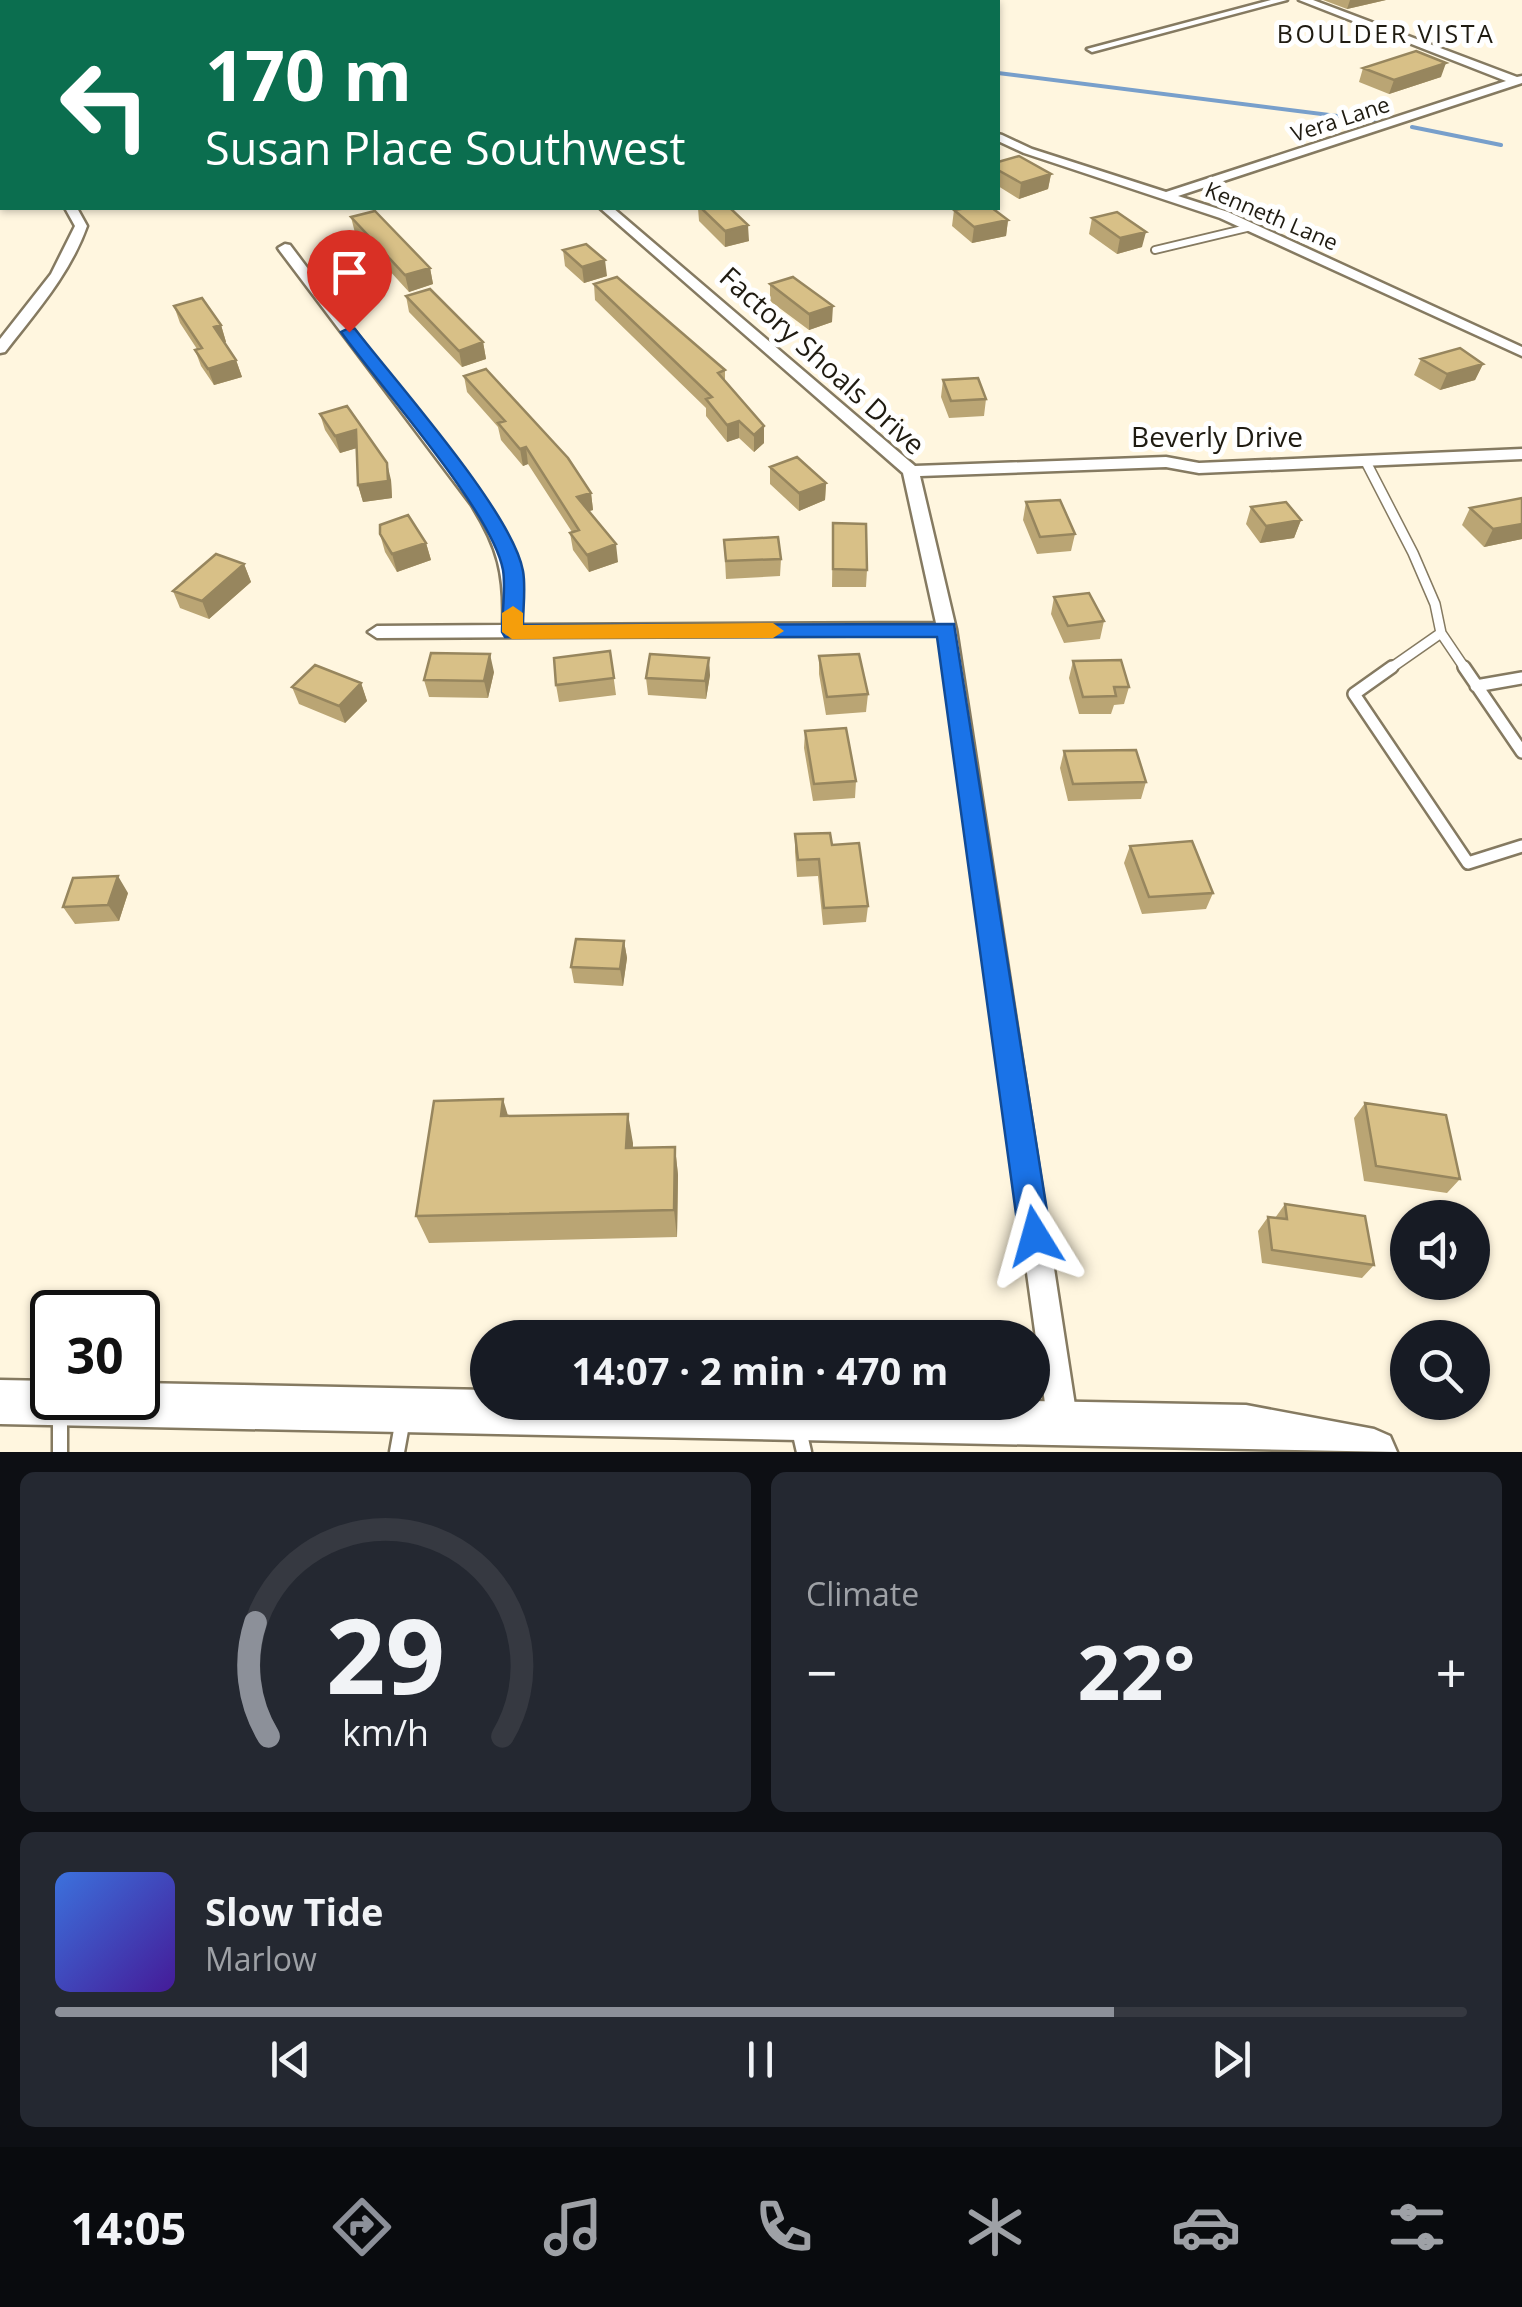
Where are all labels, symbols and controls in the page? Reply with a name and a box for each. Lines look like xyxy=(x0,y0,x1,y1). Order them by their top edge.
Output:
district label: BOULDER VISTA xyxy=(1277,16,1495,50)
text: 170 m xyxy=(205,26,412,122)
icon: left xyxy=(40,40,170,170)
street label: Vera Lane xyxy=(1287,88,1393,148)
text: Susan Place Southwest xyxy=(205,117,686,178)
street label: Kenneth Lane xyxy=(1201,173,1343,257)
pin xyxy=(307,230,392,333)
icon: arrive xyxy=(322,245,377,300)
street label: Factory Shoals Drive xyxy=(712,258,934,462)
street label: Beverly Drive xyxy=(1131,417,1303,455)
position arrow xyxy=(983,1184,1087,1288)
map controls xyxy=(1390,1200,1490,1420)
button: sound xyxy=(1390,1200,1490,1300)
speed limit sign: 30 xyxy=(30,1290,160,1420)
button: search xyxy=(1390,1320,1490,1420)
text: 14:07 · 2 min · 470 m xyxy=(572,1344,948,1396)
text: Climate xyxy=(806,1572,919,1615)
text: 29 xyxy=(326,1583,445,1724)
text: 22° xyxy=(1078,1620,1195,1722)
text: − xyxy=(806,1634,837,1709)
text: + xyxy=(1436,1634,1467,1709)
text: km/h xyxy=(342,1708,429,1756)
text: Slow Tide xyxy=(205,1885,384,1937)
text: Marlow xyxy=(205,1937,317,1980)
icon: previous xyxy=(263,2032,318,2087)
icon: pause xyxy=(733,2032,788,2087)
icon: next xyxy=(1204,2032,1259,2087)
icon: directions xyxy=(327,2192,397,2262)
icon: music xyxy=(538,2192,608,2262)
icon: phone xyxy=(749,2192,819,2262)
icon: climate xyxy=(960,2192,1030,2262)
icon: car xyxy=(1171,2192,1241,2262)
icon: filters xyxy=(1382,2192,1452,2262)
text: 14:05 xyxy=(70,2197,186,2258)

